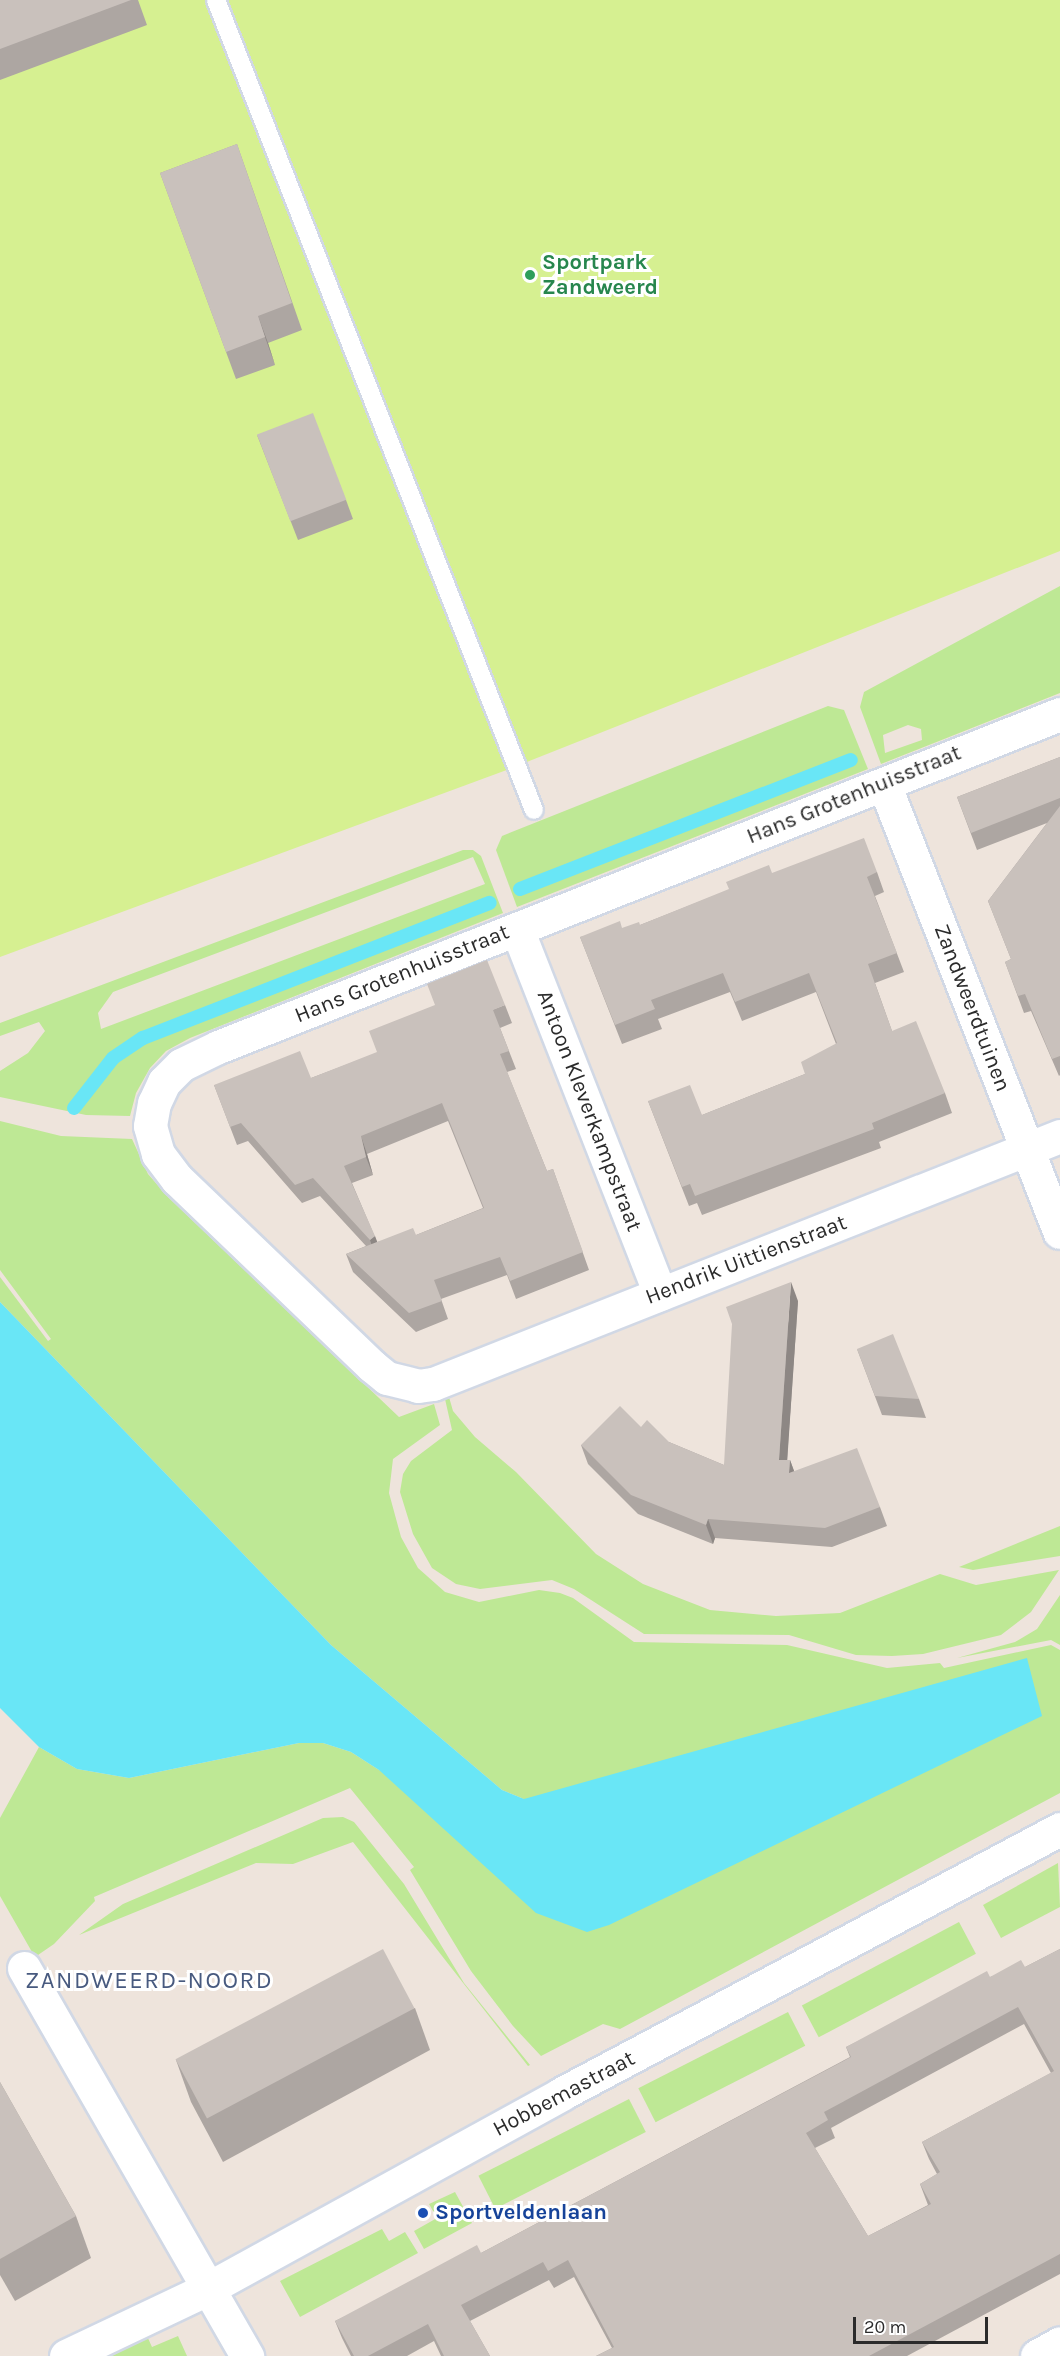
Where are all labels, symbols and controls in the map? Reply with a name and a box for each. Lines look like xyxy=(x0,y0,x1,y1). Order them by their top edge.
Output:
place label: Sportpark Zandweerd xyxy=(542,249,658,300)
marker: Sportpark Zandweerd xyxy=(523,268,537,282)
street label: Hans Grotenhuisstraat xyxy=(743,740,965,850)
street label: Hans Grotenhuisstraat xyxy=(291,919,513,1029)
street label: Zandweerdtuinen xyxy=(928,921,1016,1095)
street label: Antoon Kleverkampstraat xyxy=(531,987,647,1235)
street label: Hendrik Uittienstraat xyxy=(642,1209,850,1311)
district label: ZANDWEERD-NOORD xyxy=(25,1967,273,1995)
street label: Hobbemastraat xyxy=(488,2045,640,2143)
place label: Sportveldenlaan xyxy=(435,2200,607,2226)
marker: Sportveldenlaan xyxy=(416,2206,430,2220)
scale bar xyxy=(856,2305,991,2343)
text: 20 m xyxy=(864,2316,906,2338)

